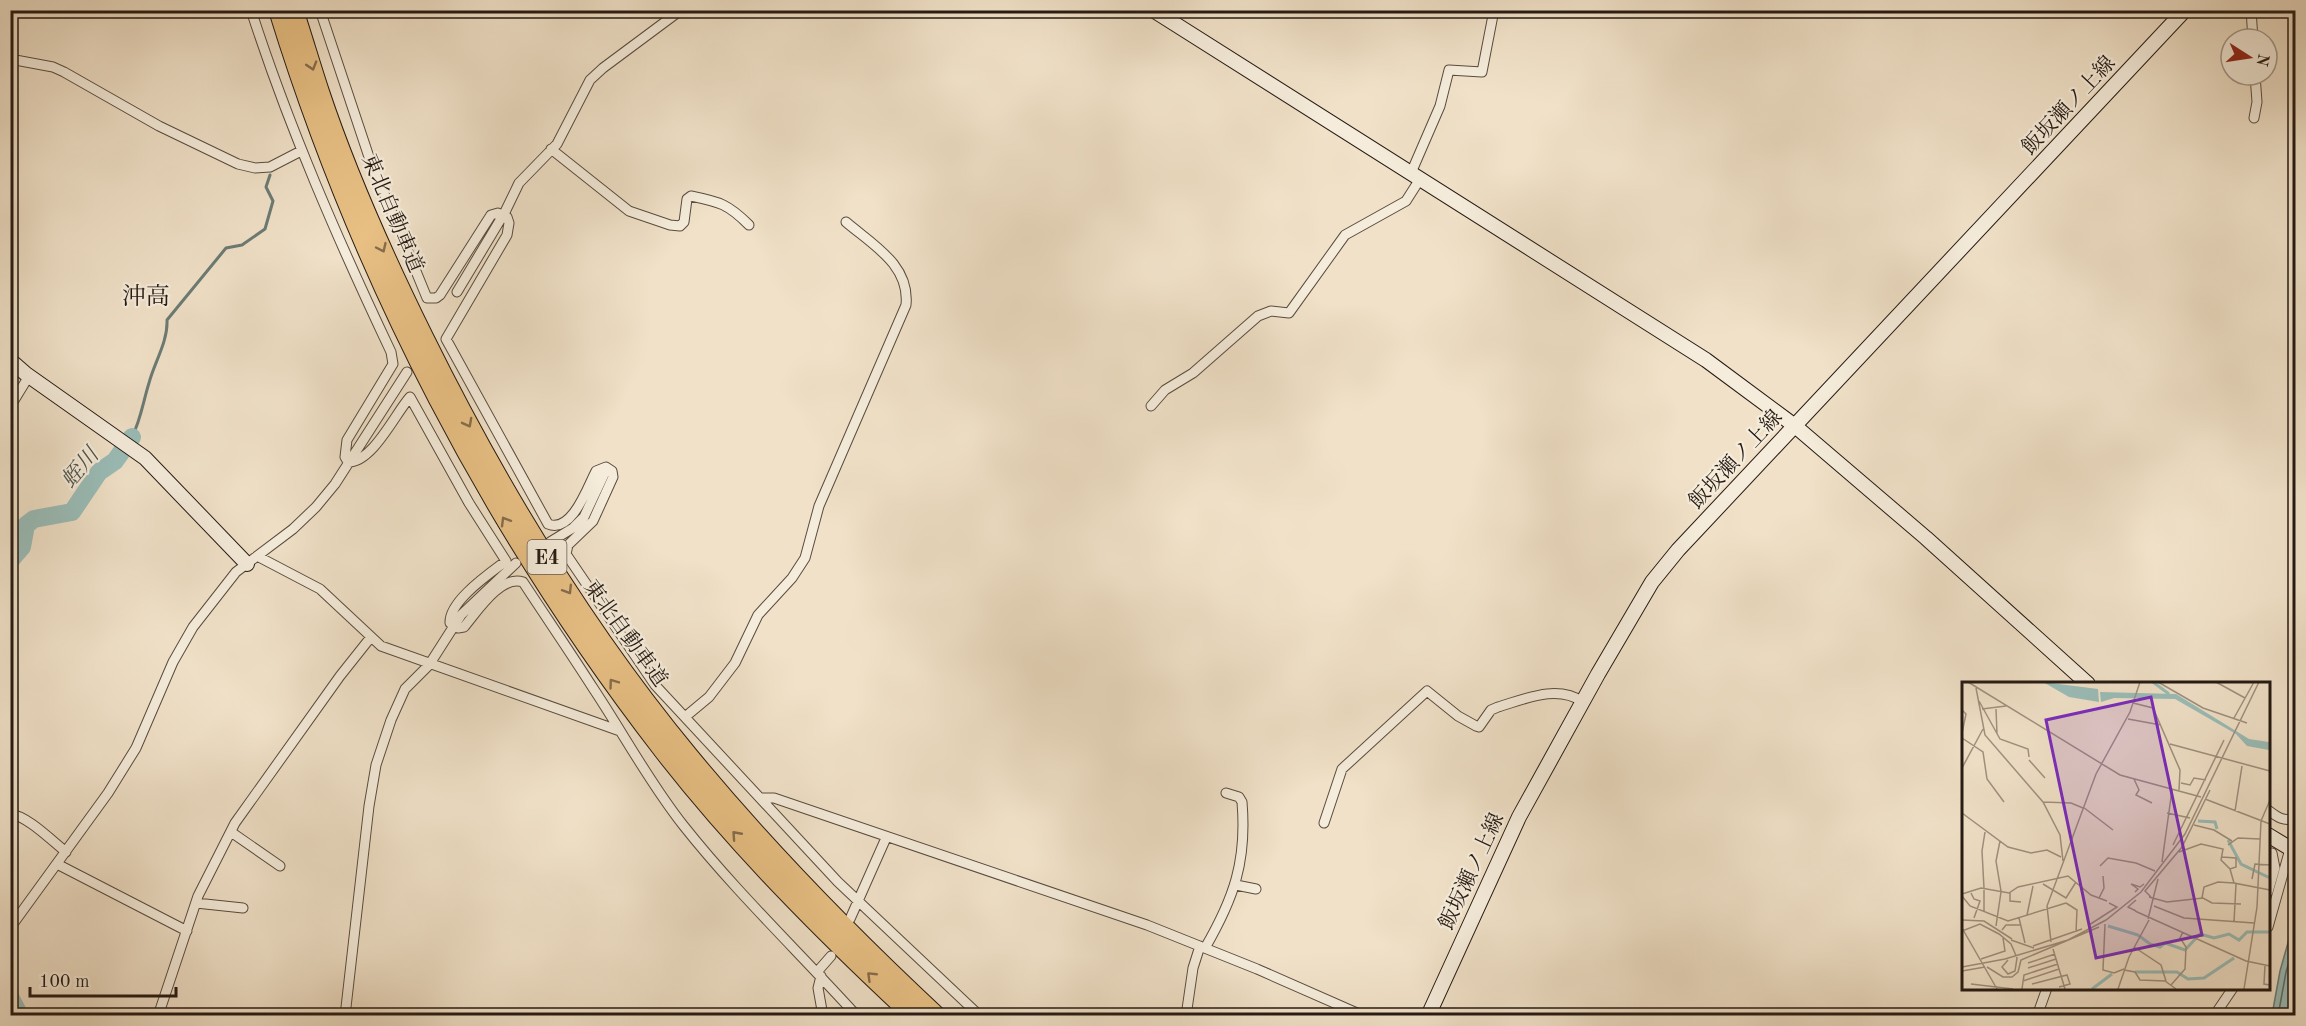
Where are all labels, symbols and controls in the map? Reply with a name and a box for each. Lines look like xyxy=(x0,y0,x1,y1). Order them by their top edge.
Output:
north arrow xyxy=(2219,27,2279,87)
street label: 飯坂瀬ノ上線 xyxy=(2017,51,2120,159)
text: N xyxy=(2252,52,2271,68)
one-way arrow xyxy=(305,60,317,71)
street label: 東北自動車道 xyxy=(357,151,428,276)
one-way arrow xyxy=(375,242,387,253)
district label: 沖高 xyxy=(122,283,170,310)
street label: 飯坂瀬ノ上線 xyxy=(1684,405,1787,513)
one-way arrow xyxy=(461,417,472,427)
water label: 蛭川 xyxy=(56,442,104,492)
one-way arrow xyxy=(501,517,513,527)
road number: E4 xyxy=(528,540,566,574)
street label: 東北自動車道 xyxy=(579,576,672,691)
one-way arrow xyxy=(561,584,572,595)
one-way arrow xyxy=(610,679,621,690)
inset map xyxy=(1962,682,2270,990)
street label: 飯坂瀬ノ上線 xyxy=(1434,809,1509,933)
one-way arrow xyxy=(732,831,743,842)
scale bar xyxy=(30,960,176,998)
one-way arrow xyxy=(867,972,878,983)
text: 100 m xyxy=(39,973,90,991)

